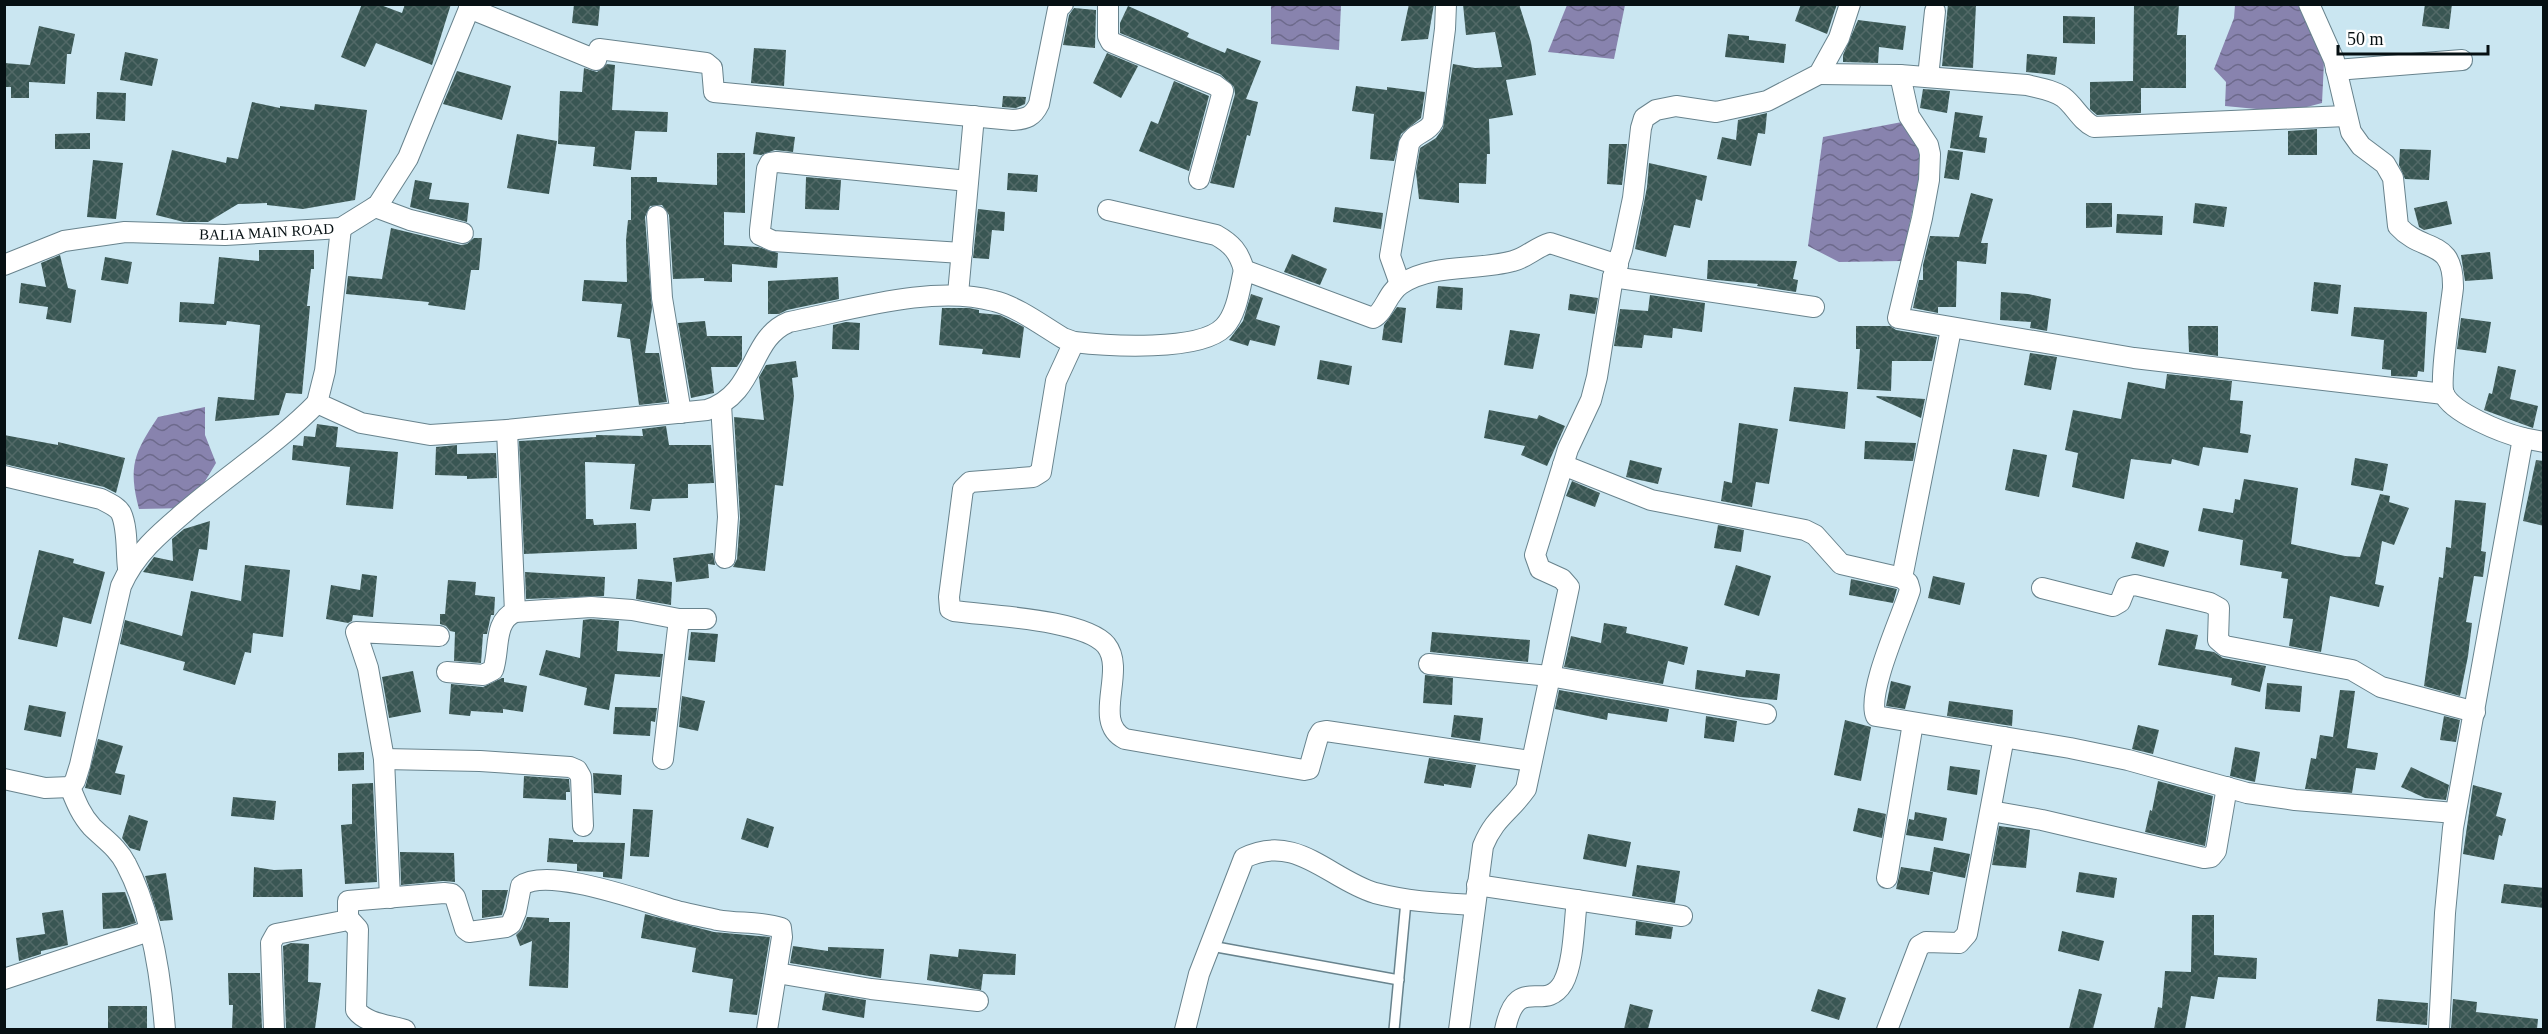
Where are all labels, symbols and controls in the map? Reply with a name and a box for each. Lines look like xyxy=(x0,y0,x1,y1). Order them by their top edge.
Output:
scale bar xyxy=(2338,18,2488,56)
text: 50 m xyxy=(2347,29,2384,49)
street label: BALIA MAIN ROAD xyxy=(199,220,335,243)

